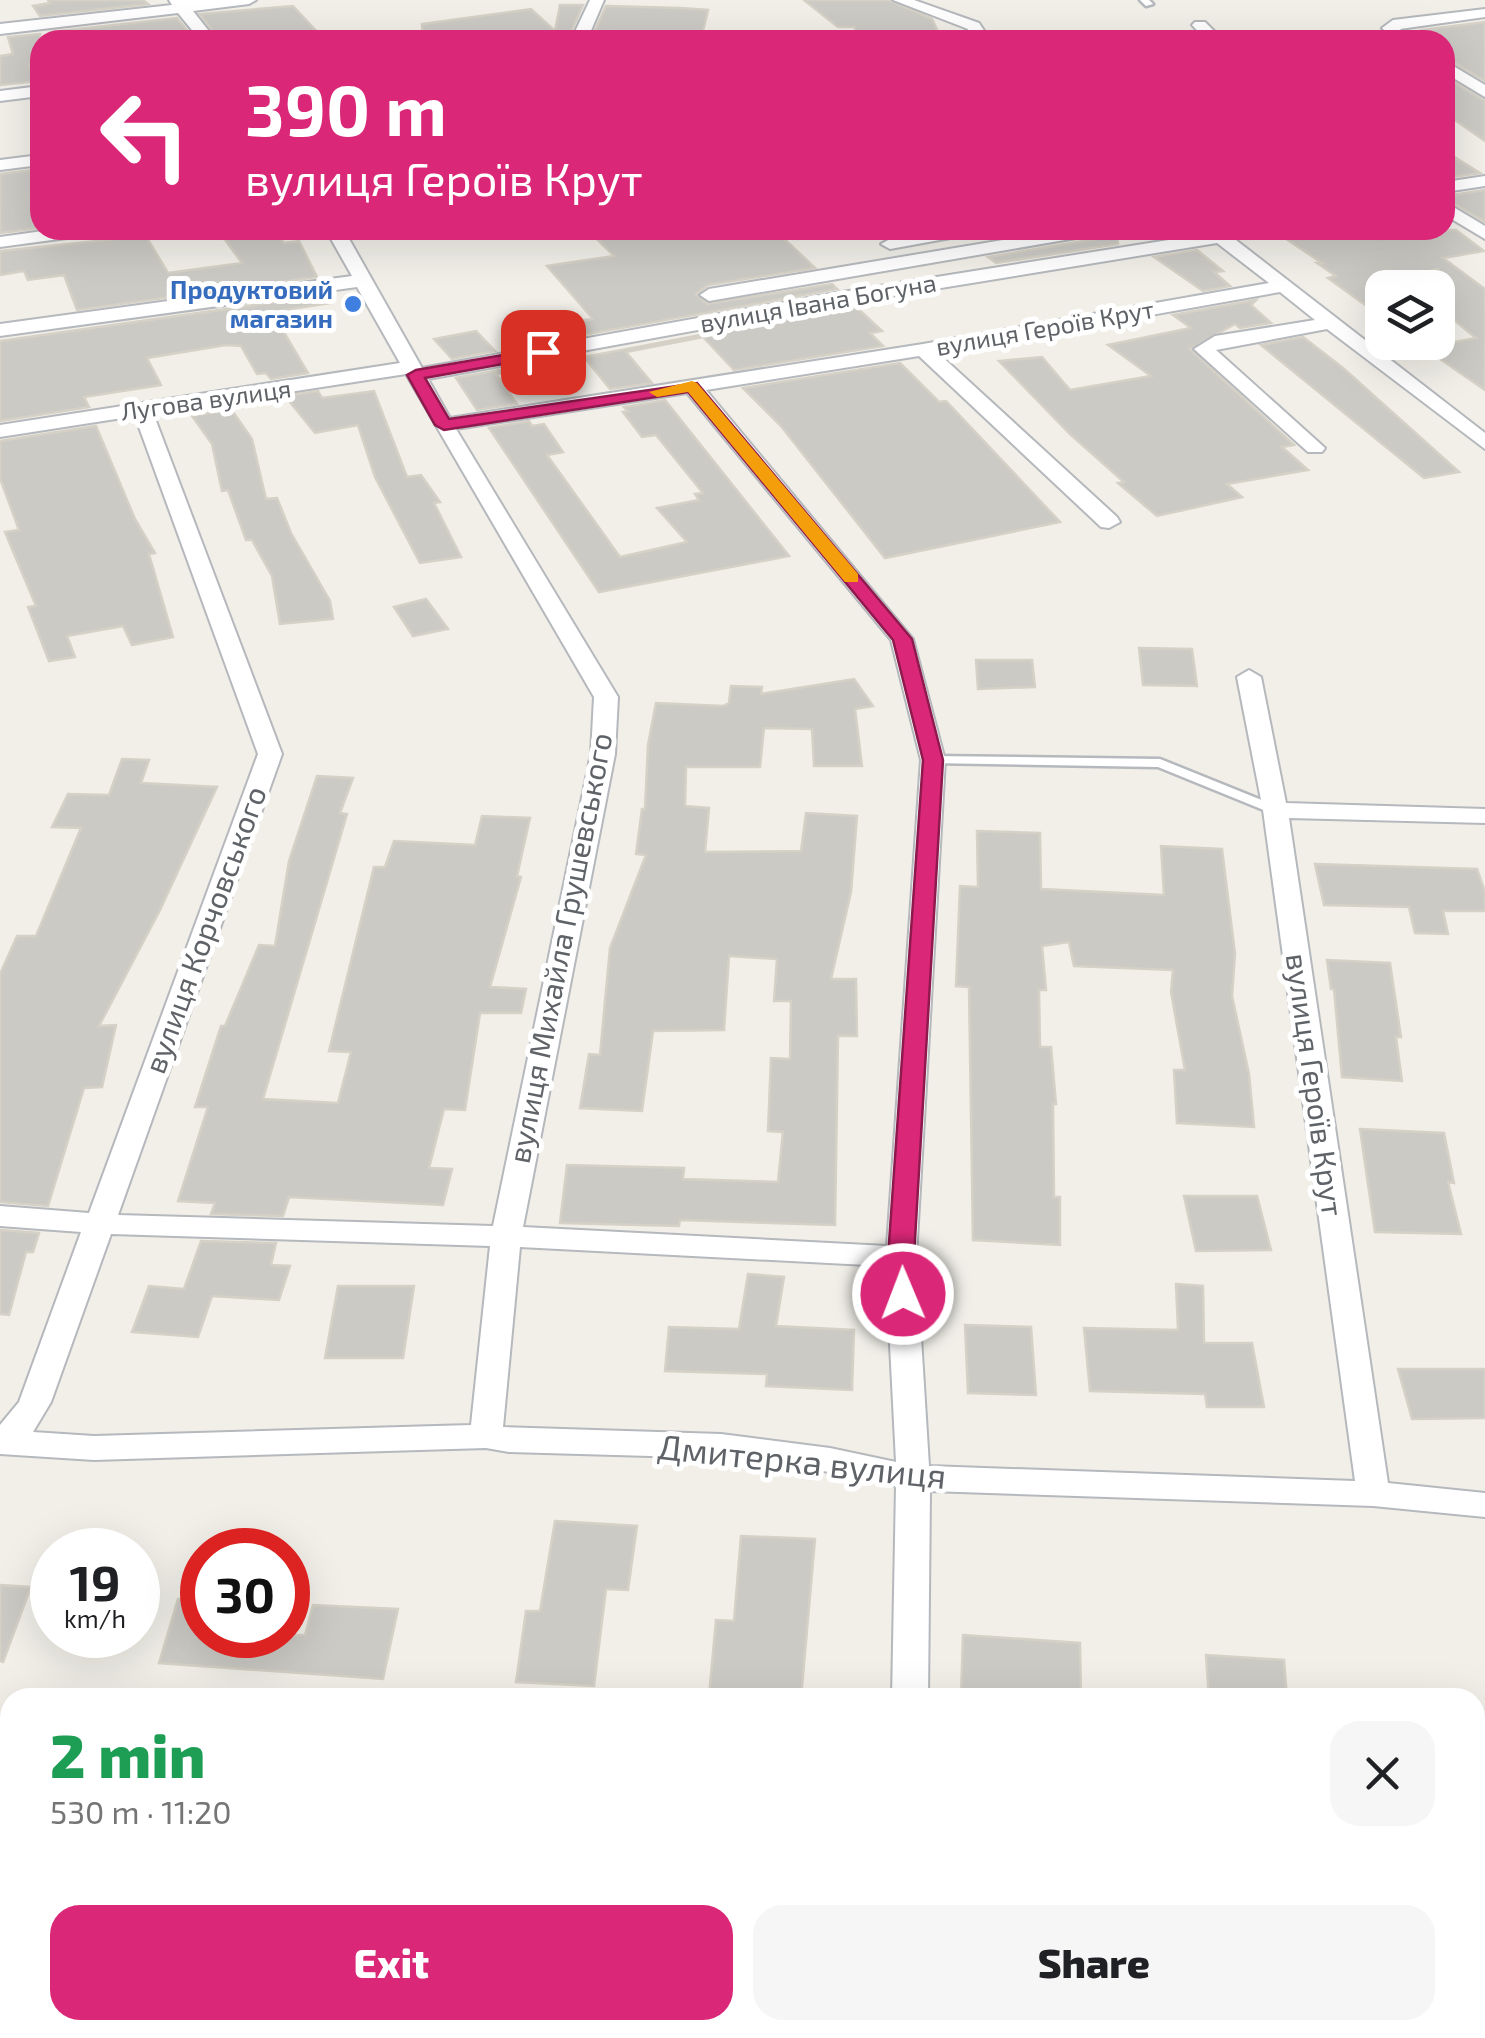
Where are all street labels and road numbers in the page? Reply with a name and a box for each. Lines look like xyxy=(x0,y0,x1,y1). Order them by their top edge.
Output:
street label: вулиця Івана Богуна xyxy=(697,266,939,339)
street label: вулиця Героїв Крут xyxy=(933,293,1156,362)
street label: Лугова вулиця xyxy=(119,372,293,427)
street label: вулиця Михайла Грушевського xyxy=(500,729,619,1166)
street label: вулиця Корчовського xyxy=(135,781,274,1078)
street label: вулиця Героїв Крут xyxy=(1279,951,1352,1219)
street label: Дмитерка вулиця xyxy=(656,1424,948,1497)

